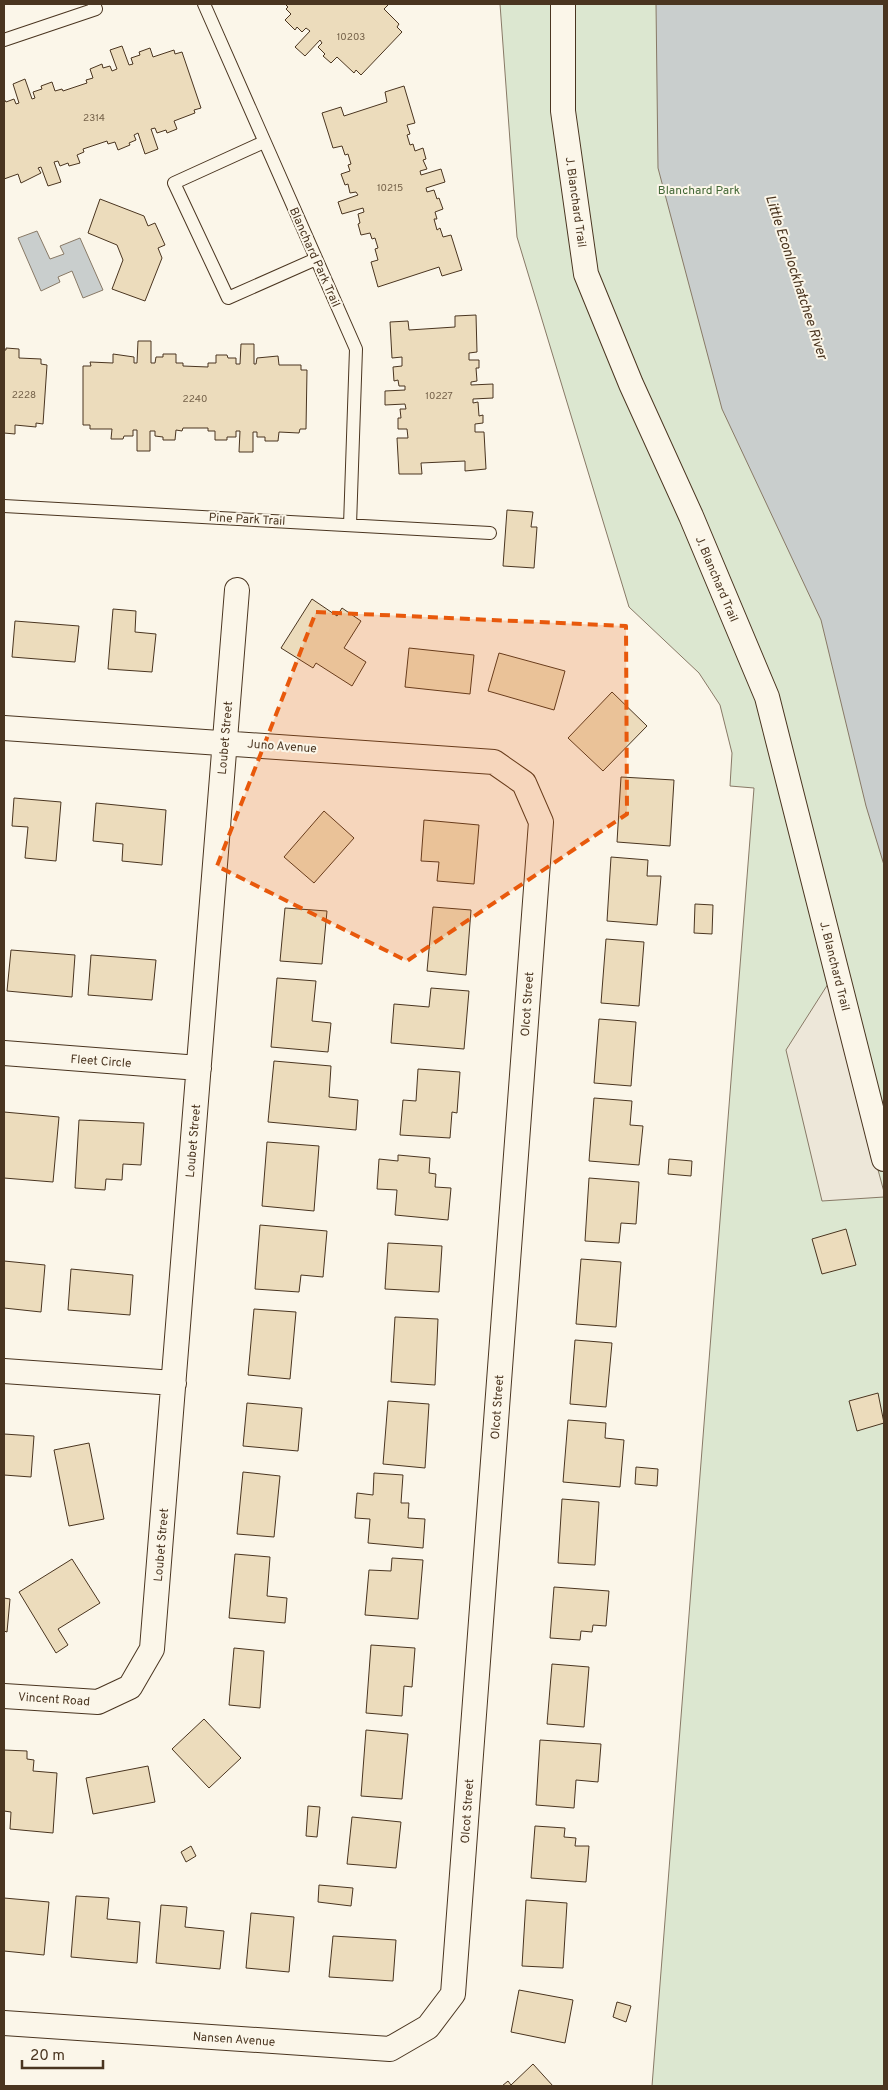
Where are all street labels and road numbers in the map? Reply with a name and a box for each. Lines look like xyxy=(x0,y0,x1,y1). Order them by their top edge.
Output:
street label: J. Blanchard Trail xyxy=(561,156,589,249)
street label: Blanchard Park Trail xyxy=(285,205,343,310)
street label: Pine Park Trail xyxy=(208,510,286,530)
street label: J. Blanchard Trail xyxy=(691,534,741,625)
street label: Loubet Street xyxy=(215,701,237,776)
street label: Juno Avenue xyxy=(247,737,317,757)
street label: J. Blanchard Trail xyxy=(815,920,853,1013)
street label: Olcot Street xyxy=(518,971,538,1037)
street label: Fleet Circle xyxy=(70,1052,132,1072)
street label: Loubet Street xyxy=(183,1104,205,1179)
street label: Olcot Street xyxy=(488,1374,508,1440)
street label: Loubet Street xyxy=(151,1508,173,1583)
street label: Vincent Road xyxy=(17,1689,91,1710)
street label: Olcot Street xyxy=(458,1778,478,1844)
street label: Nansen Avenue xyxy=(192,2029,276,2051)

